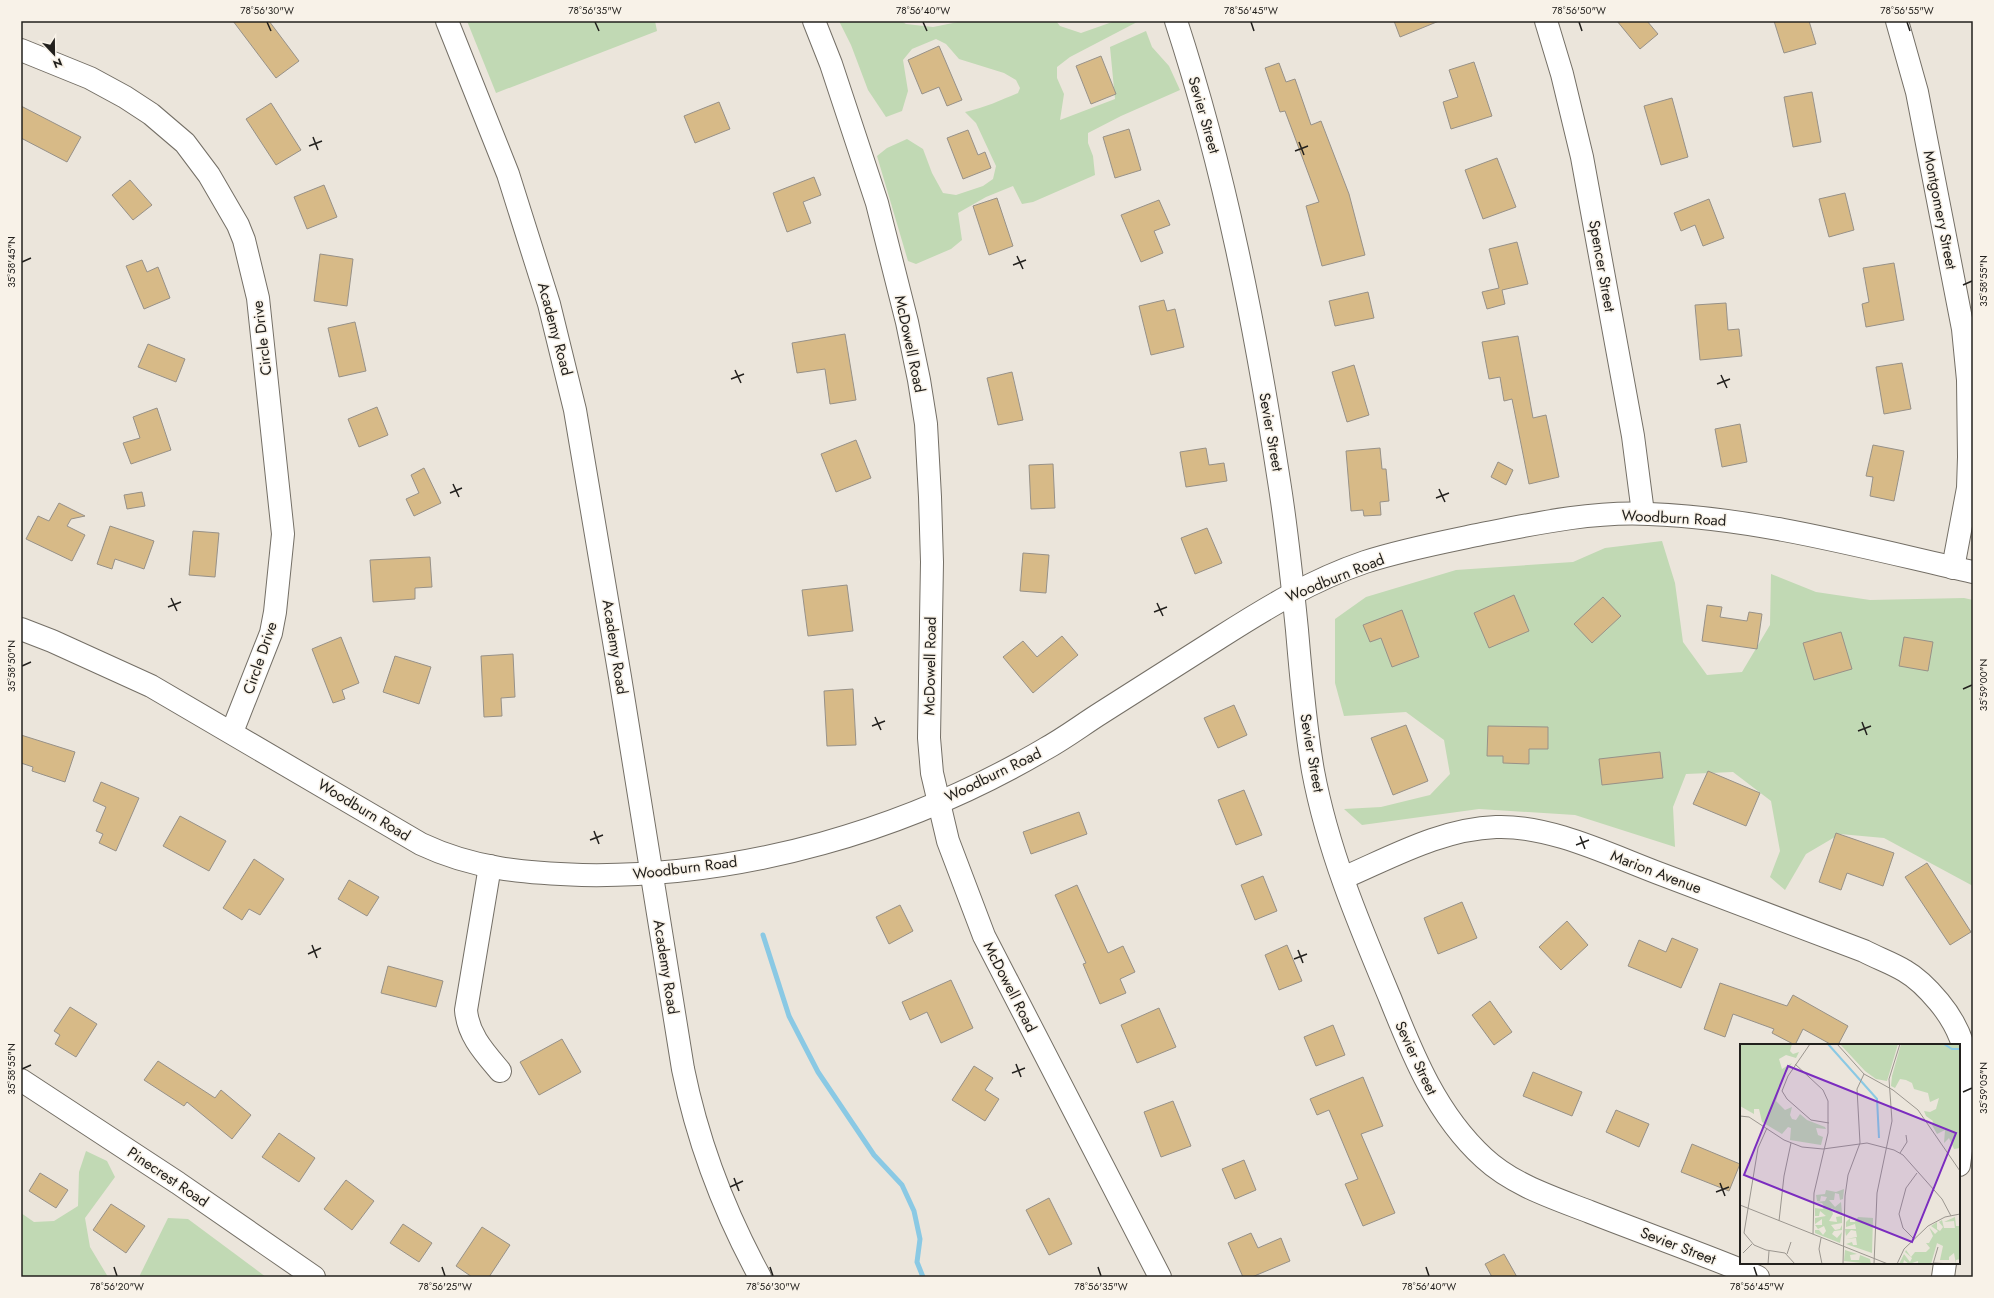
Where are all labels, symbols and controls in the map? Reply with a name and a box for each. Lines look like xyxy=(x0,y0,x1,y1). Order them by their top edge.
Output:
text: 78°56'30"W xyxy=(240,3,294,18)
text: 78°56'35"W xyxy=(568,3,622,18)
text: 78°56'40"W xyxy=(896,3,950,18)
text: 78°56'45"W xyxy=(1224,3,1278,18)
text: 78°56'50"W xyxy=(1552,3,1606,18)
text: 78°56'55"W xyxy=(1880,3,1934,18)
north arrow xyxy=(34,34,74,74)
text: N xyxy=(51,54,65,72)
street label: Sevier Street xyxy=(1182,74,1226,157)
street label: Montgomery Street xyxy=(1918,149,1962,272)
street label: Spencer Street xyxy=(1583,218,1621,314)
text: 35°58'45"N xyxy=(4,236,19,288)
text: 35°58'55"N xyxy=(1976,255,1991,307)
street label: Academy Road xyxy=(532,280,578,378)
street label: McDowell Road xyxy=(889,293,931,395)
street label: Circle Drive xyxy=(246,299,278,377)
street label: Sevier Street xyxy=(1253,391,1289,473)
street label: Woodburn Road xyxy=(1621,504,1727,532)
street label: Woodburn Road xyxy=(1282,548,1388,608)
street label: Academy Road xyxy=(597,598,633,696)
street label: McDowell Road xyxy=(918,616,942,716)
street label: Circle Drive xyxy=(237,619,283,697)
text: 35°58'50"N xyxy=(4,640,19,692)
text: 35°59'00"N xyxy=(1976,659,1991,711)
street label: Sevier Street xyxy=(1294,712,1330,794)
street label: Woodburn Road xyxy=(941,742,1045,808)
street label: Woodburn Road xyxy=(313,774,415,846)
street label: Marion Avenue xyxy=(1607,845,1705,900)
street label: Woodburn Road xyxy=(632,851,738,885)
street label: Academy Road xyxy=(648,918,684,1016)
street label: McDowell Road xyxy=(978,938,1042,1036)
street label: Sevier Street xyxy=(1389,1017,1443,1099)
text: 35°58'55"N xyxy=(4,1043,19,1095)
inset map xyxy=(1740,1044,1960,1264)
text: 35°59'05"N xyxy=(1976,1062,1991,1114)
street label: Pinecrest Road xyxy=(123,1142,213,1212)
street label: Sevier Street xyxy=(1637,1222,1719,1271)
text: 78°56'20"W xyxy=(90,1279,144,1294)
text: 78°56'25"W xyxy=(418,1279,472,1294)
text: 78°56'30"W xyxy=(746,1279,800,1294)
text: 78°56'35"W xyxy=(1074,1279,1128,1294)
text: 78°56'40"W xyxy=(1402,1279,1456,1294)
text: 78°56'45"W xyxy=(1730,1279,1784,1294)

